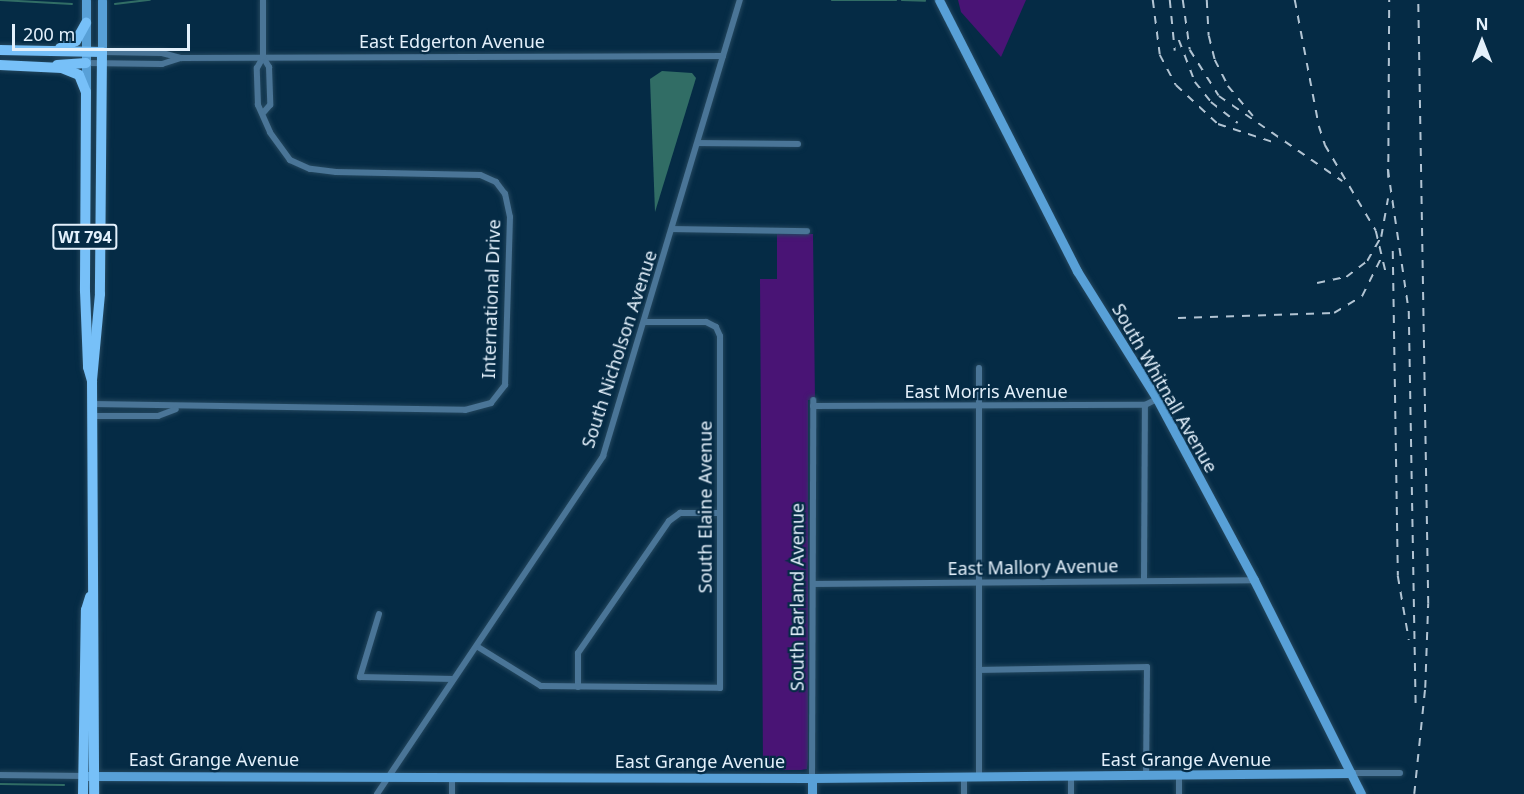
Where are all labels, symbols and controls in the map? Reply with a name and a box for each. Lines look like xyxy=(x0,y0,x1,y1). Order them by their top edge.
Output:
scale bar xyxy=(15,12,194,50)
north arrow xyxy=(1452,12,1512,72)
text: N xyxy=(1475,13,1489,35)
text: 200 m xyxy=(23,22,75,46)
street label: East Edgerton Avenue xyxy=(359,30,545,52)
street label: International Drive xyxy=(477,219,505,379)
road number: WI 794 xyxy=(52,224,118,250)
street label: South Nicholson Avenue xyxy=(577,248,661,450)
street label: South Whitnall Avenue xyxy=(1108,300,1222,476)
street label: East Morris Avenue xyxy=(904,380,1068,402)
street label: South Elaine Avenue xyxy=(694,421,716,593)
street label: South Barland Avenue xyxy=(786,503,808,691)
street label: East Mallory Avenue xyxy=(947,555,1119,579)
street label: East Grange Avenue xyxy=(129,748,299,770)
street label: East Grange Avenue xyxy=(1101,748,1271,770)
street label: East Grange Avenue xyxy=(615,750,785,772)

